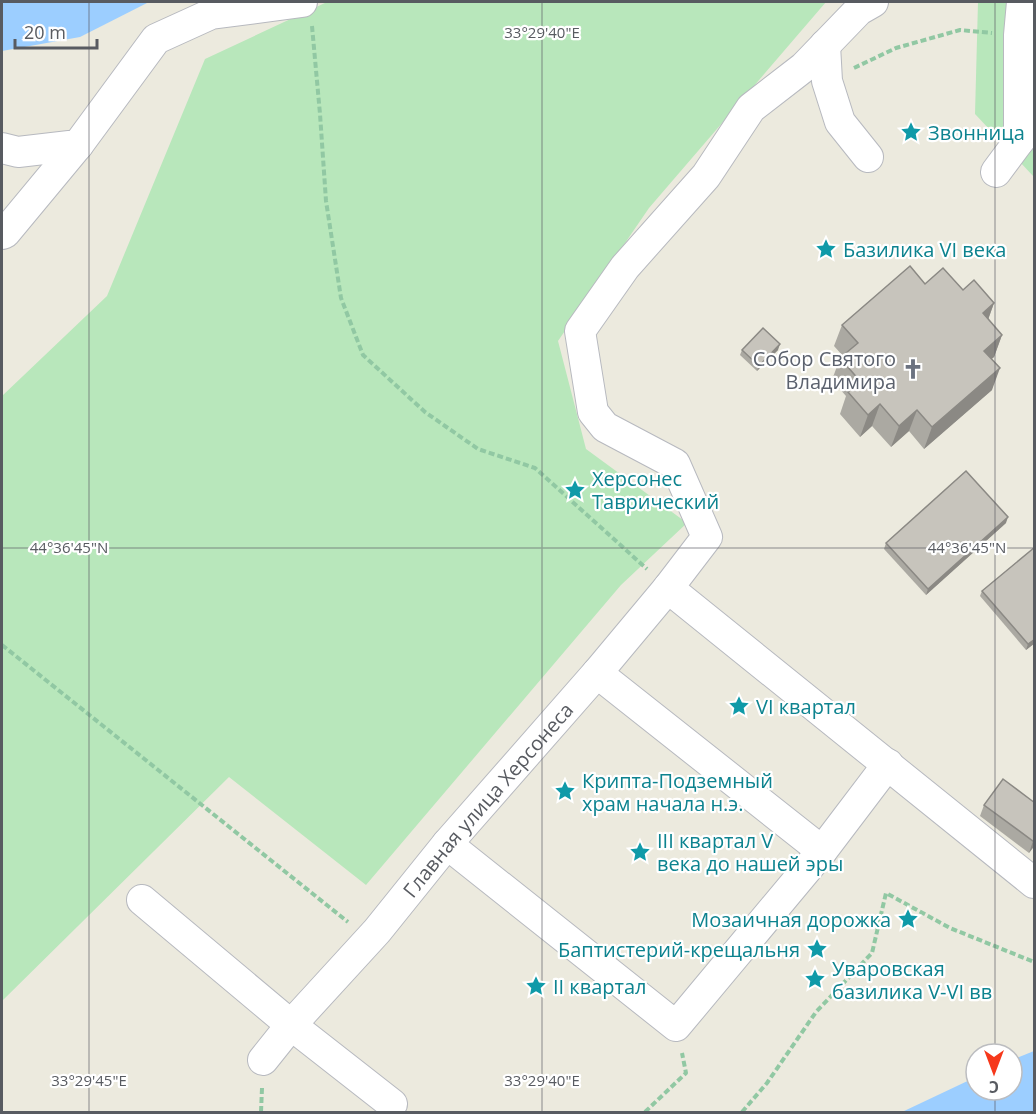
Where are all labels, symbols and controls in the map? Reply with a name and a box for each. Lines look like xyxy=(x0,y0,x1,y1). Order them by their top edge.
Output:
scale bar xyxy=(15,12,98,50)
text: 20 m xyxy=(24,20,66,44)
text: 33°29'40"E xyxy=(504,22,580,42)
place label: Звонница xyxy=(928,119,1025,146)
place icon: Звонница xyxy=(899,120,923,144)
place label: Базилика VI века xyxy=(843,236,1006,263)
place icon: Базилика VI века xyxy=(814,237,838,261)
place label: Собор Святого Владимира xyxy=(753,345,896,395)
church icon: Собор Святого Владимира xyxy=(901,357,925,381)
place label: Херсонес Таврический xyxy=(592,465,719,515)
place icon: Херсонес Таврический xyxy=(563,478,587,502)
text: 44°36'45"N xyxy=(30,537,108,557)
text: 44°36'45"N xyxy=(928,537,1006,557)
place label: VI квартал xyxy=(756,693,856,720)
place icon: VI квартал xyxy=(727,694,751,718)
street label: Главная улица Херсонеса xyxy=(396,696,579,903)
place label: Крипта-Подземный храм начала н.э. xyxy=(582,767,773,817)
place icon: Крипта-Подземный храм начала н.э. xyxy=(553,779,577,803)
place label: III квартал V века до нашей эры xyxy=(657,827,843,877)
place icon: III квартал V века до нашей эры xyxy=(628,840,652,864)
place label: Мозаичная дорожка xyxy=(691,906,891,933)
place icon: Мозаичная дорожка xyxy=(896,907,920,931)
place label: Баптистерий-крещальня xyxy=(558,936,800,963)
place icon: Баптистерий-крещальня xyxy=(805,937,829,961)
place label: Уваровская базилика V-VI вв xyxy=(832,955,992,1005)
place icon: Уваровская базилика V-VI вв xyxy=(803,967,827,991)
place label: II квартал xyxy=(553,973,647,1000)
place icon: II квартал xyxy=(524,974,548,998)
north arrow xyxy=(964,1042,1024,1102)
text: 33°29'45"E xyxy=(51,1070,127,1090)
text: 33°29'40"E xyxy=(504,1070,580,1090)
text: С xyxy=(989,1076,999,1098)

